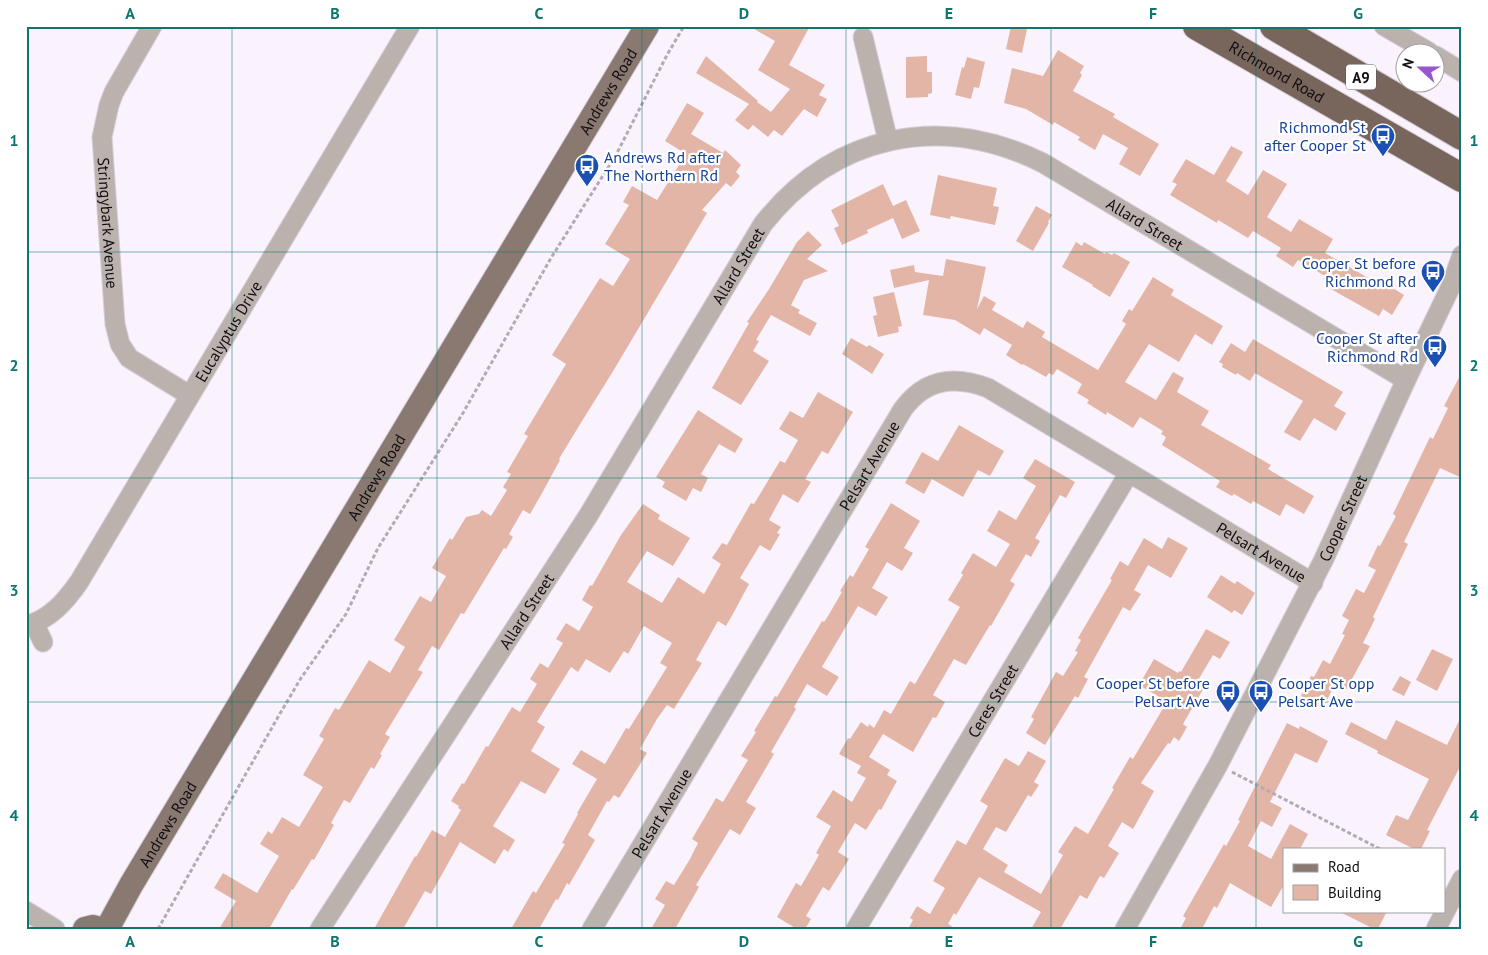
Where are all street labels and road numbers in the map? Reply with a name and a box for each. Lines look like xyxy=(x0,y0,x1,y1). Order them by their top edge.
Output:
street label: Richmond Road xyxy=(1225,36,1328,107)
street label: Andrews Road xyxy=(574,45,641,138)
road number: A9 xyxy=(1346,64,1376,90)
street label: Stringybark Avenue xyxy=(93,157,123,289)
street label: Allard Street xyxy=(1103,193,1188,255)
street label: Allard Street xyxy=(707,223,769,308)
street label: Eucalyptus Drive xyxy=(190,277,266,386)
street label: Pelsart Avenue xyxy=(835,417,904,514)
street label: Andrews Road xyxy=(343,430,410,524)
street label: Cooper Street xyxy=(1314,471,1371,565)
street label: Pelsart Avenue xyxy=(1213,517,1310,587)
street label: Allard Street xyxy=(495,569,558,653)
street label: Ceres Street xyxy=(963,660,1023,741)
street label: Pelsart Avenue xyxy=(627,765,696,862)
street label: Andrews Road xyxy=(134,778,201,871)

